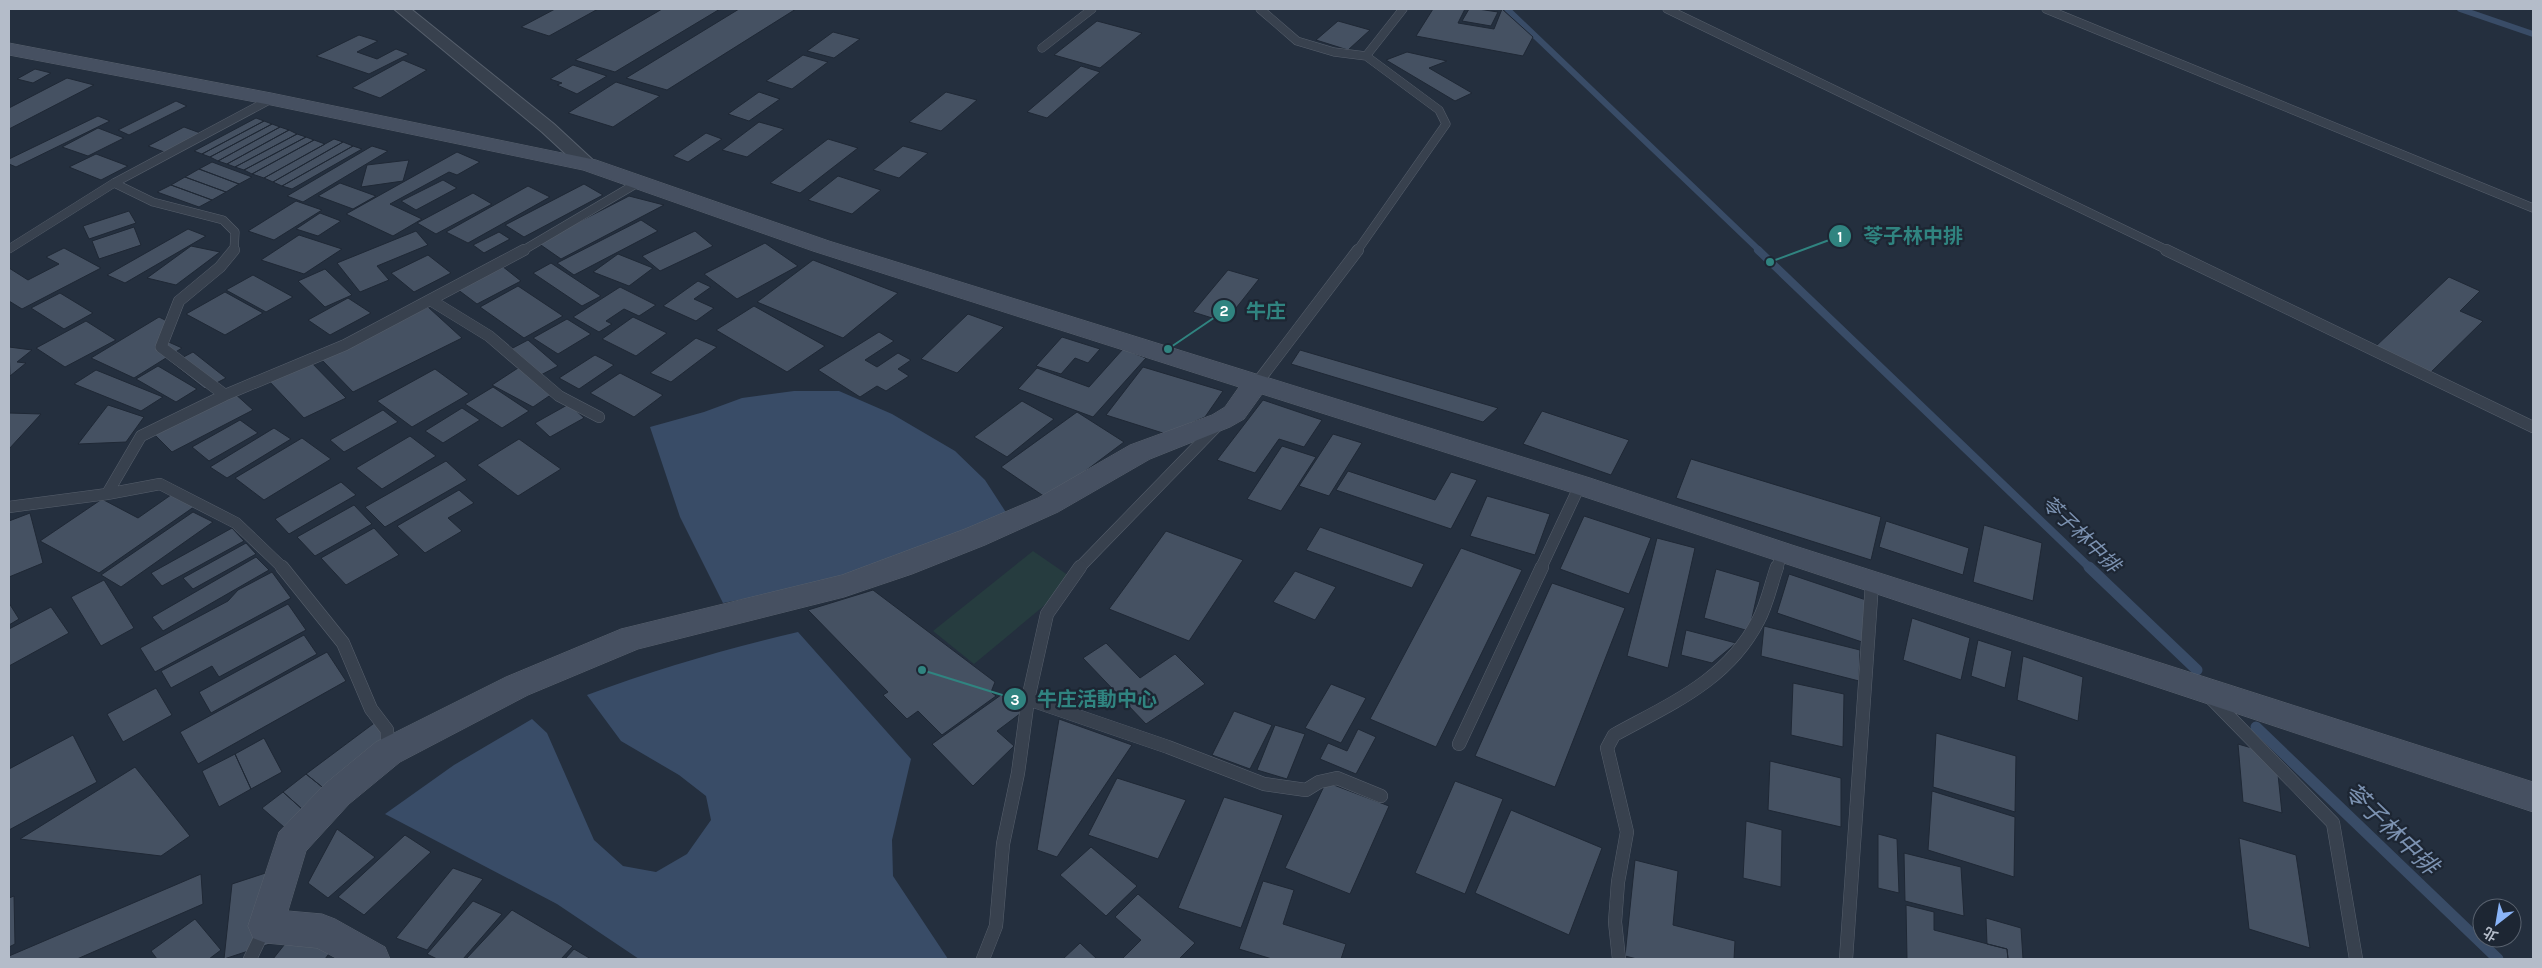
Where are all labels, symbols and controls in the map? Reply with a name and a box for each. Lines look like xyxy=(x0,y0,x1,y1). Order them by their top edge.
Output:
callout: 苓子林中排 xyxy=(1828,219,1973,254)
text: 苓子林中排 xyxy=(1863,225,1963,248)
text: 1 xyxy=(1837,228,1843,246)
callout: 牛庄 xyxy=(1211,294,1296,329)
text: 牛庄 xyxy=(1246,300,1286,323)
text: 2 xyxy=(1219,302,1229,320)
water label: 苓子林中排 xyxy=(2037,491,2127,579)
callout: 牛庄活動中心 xyxy=(1002,682,1167,717)
text: 牛庄活動中心 xyxy=(1037,688,1157,711)
text: 3 xyxy=(1010,691,1020,709)
water label: 苓子林中排 xyxy=(2338,777,2446,883)
north arrow xyxy=(2472,898,2522,948)
text: 北 xyxy=(2480,923,2501,945)

